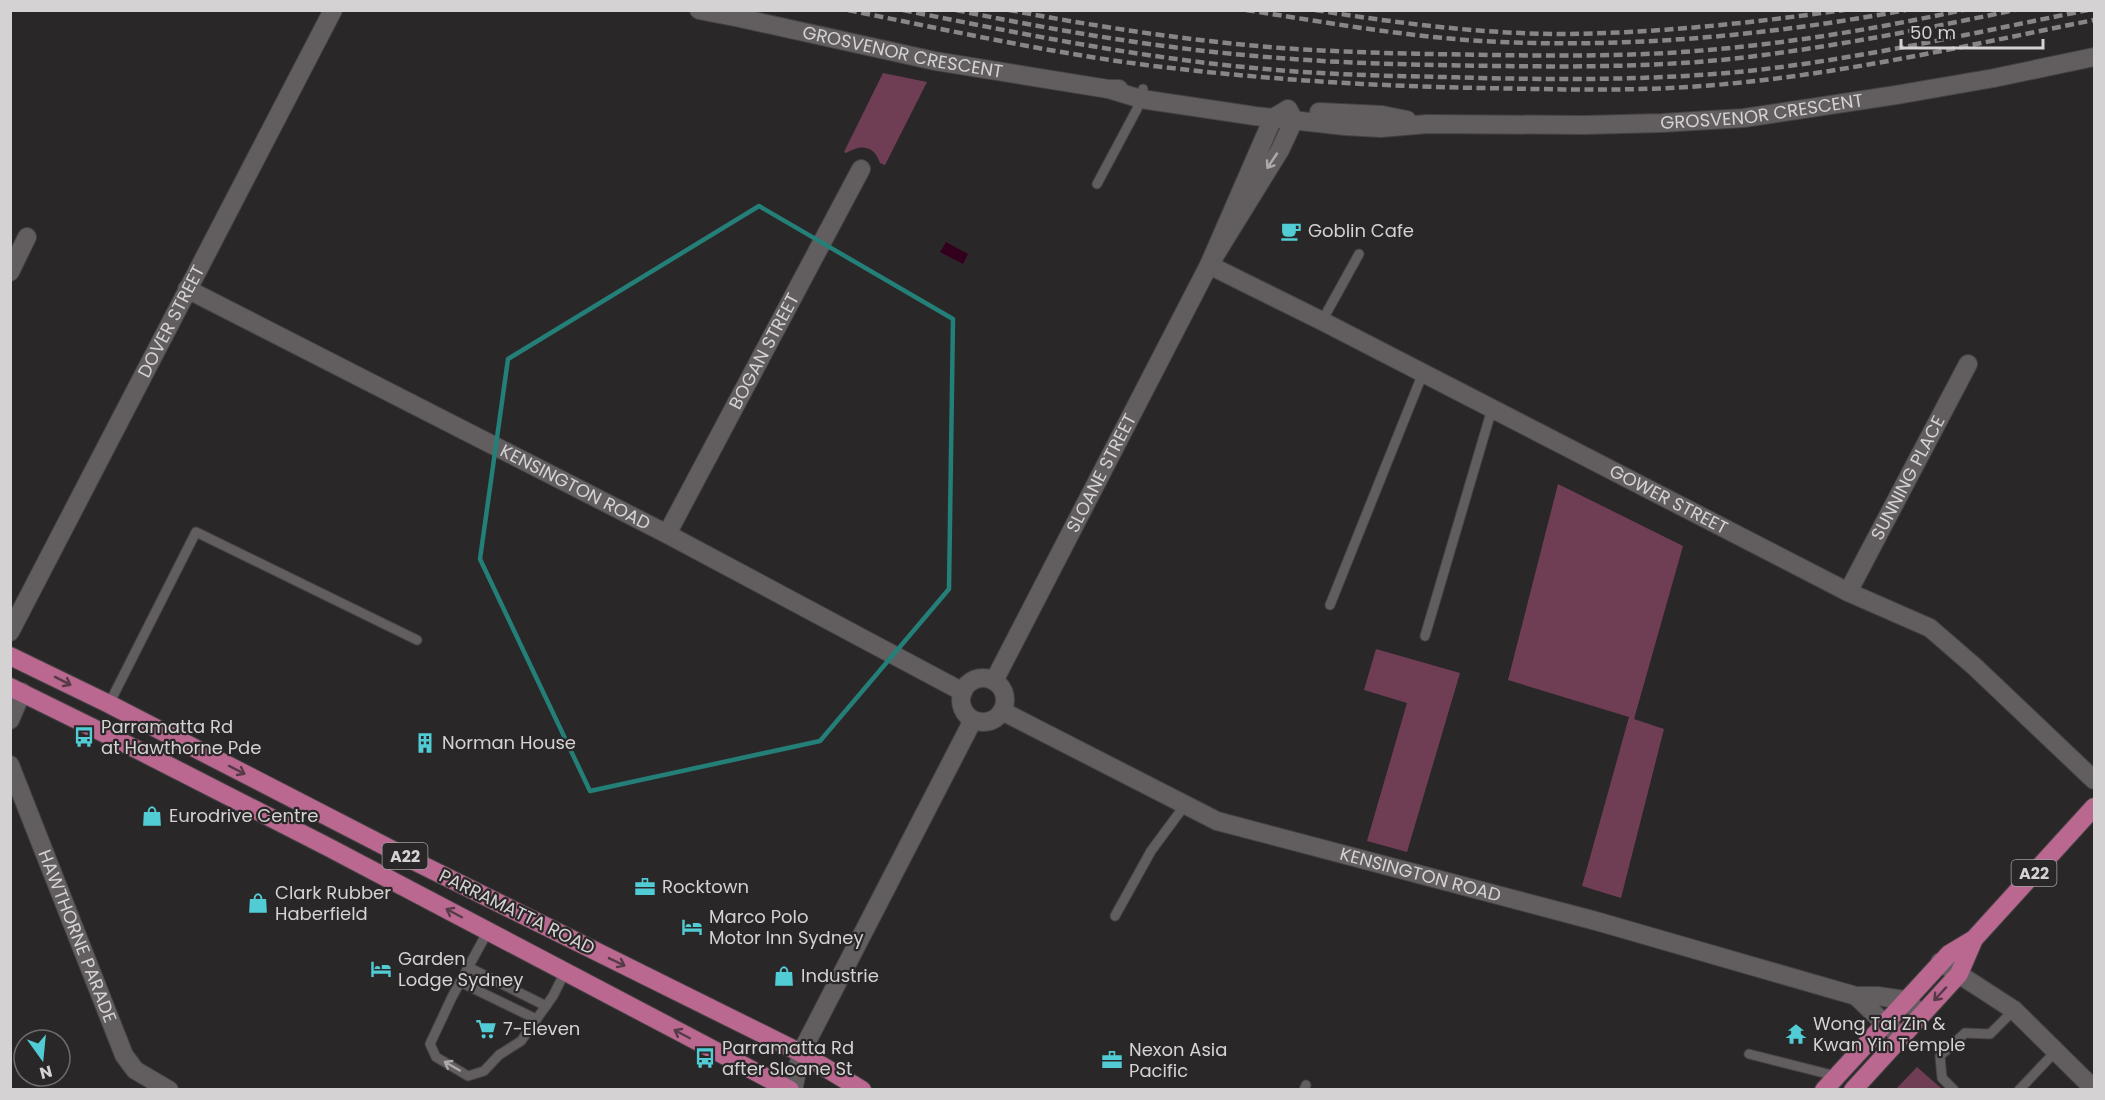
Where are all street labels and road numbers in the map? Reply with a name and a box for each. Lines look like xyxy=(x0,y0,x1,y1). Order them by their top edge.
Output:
street label: GROSVENOR CRESCENT xyxy=(800,19,1005,84)
street label: GROSVENOR CRESCENT xyxy=(1660,87,1865,135)
street label: DOVER STREET xyxy=(131,260,211,382)
street label: BOGAN STREET xyxy=(723,288,805,414)
street label: SLOANE STREET xyxy=(1060,409,1142,537)
street label: SUNNING PLACE xyxy=(1865,411,1951,544)
street label: KENSINGTON ROAD xyxy=(496,438,655,536)
street label: GOWER STREET xyxy=(1605,458,1733,540)
street label: KENSINGTON ROAD xyxy=(1337,841,1504,907)
road number: A22 xyxy=(382,843,428,869)
street label: HAWTHORNE PARADE xyxy=(33,846,123,1026)
road number: A22 xyxy=(2012,860,2056,886)
street label: PARRAMATTA ROAD xyxy=(435,863,599,960)

